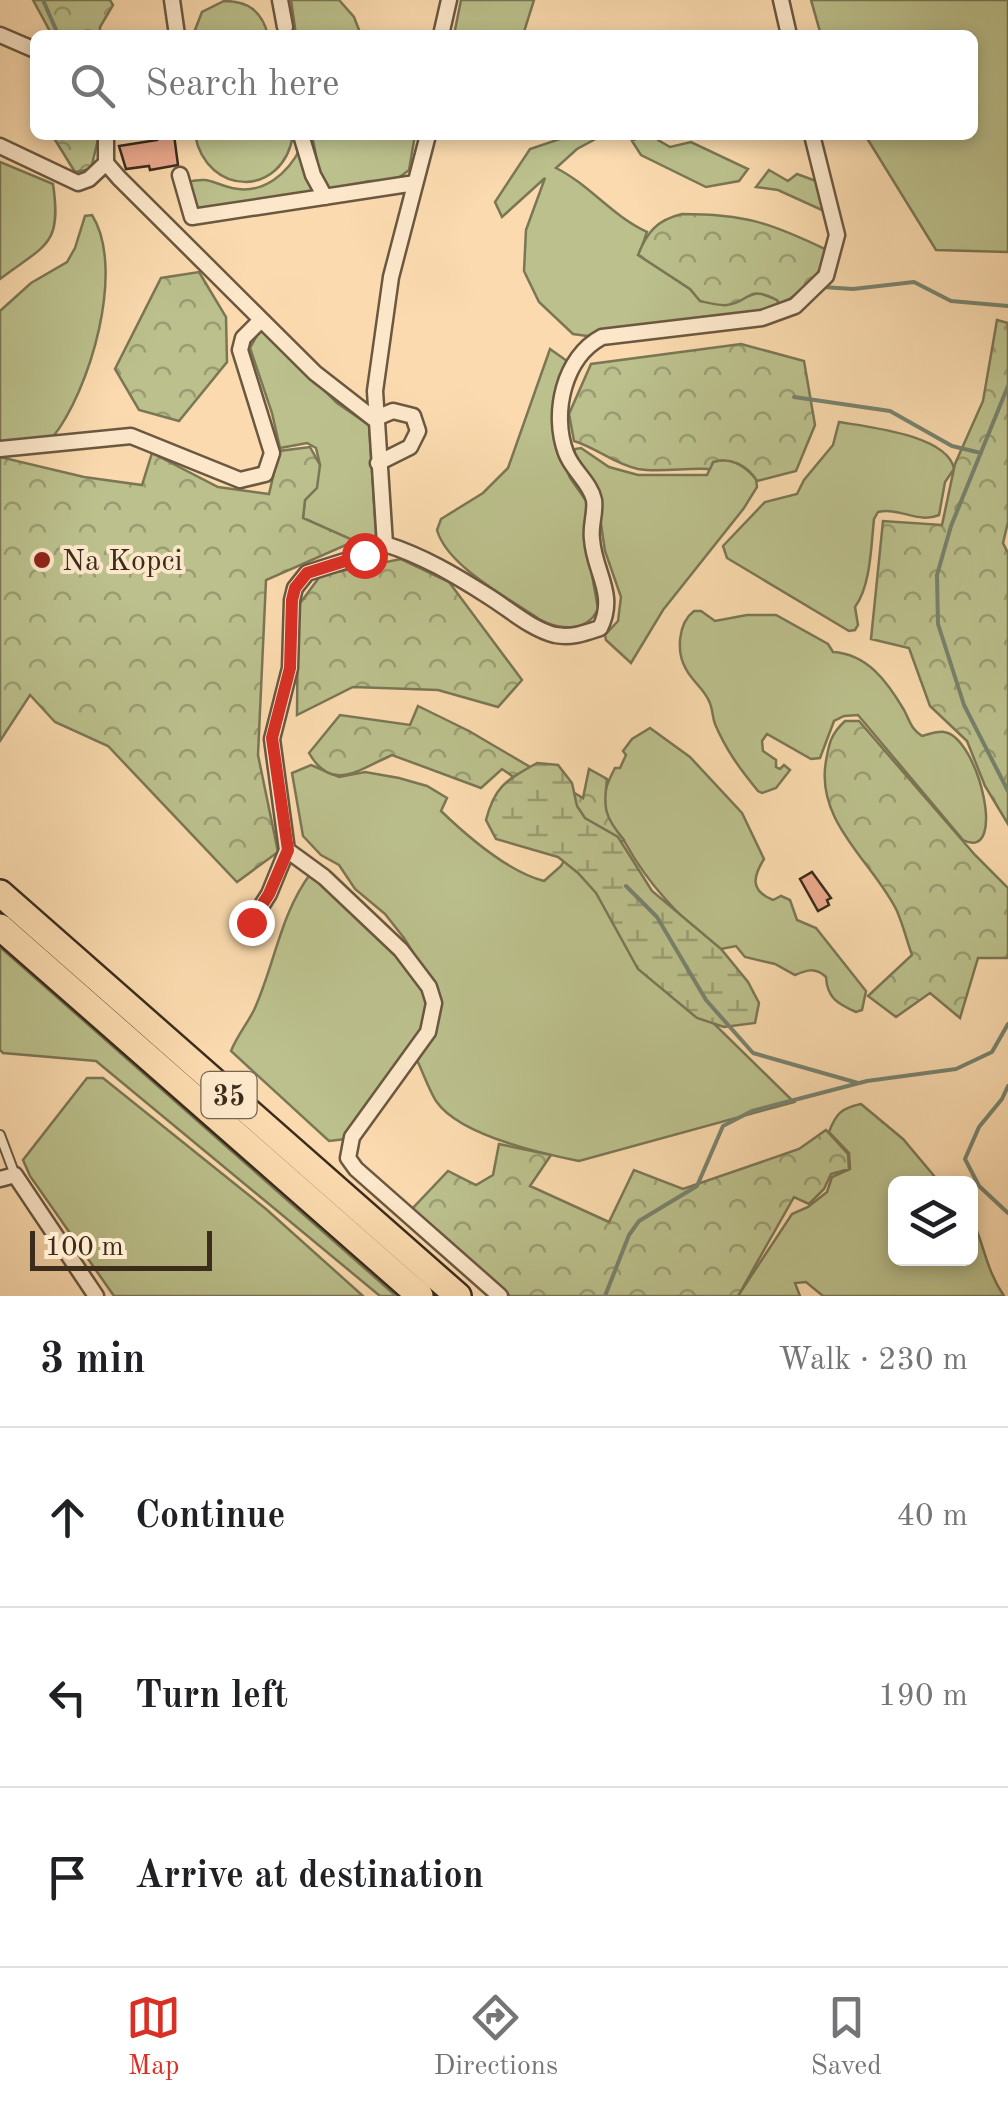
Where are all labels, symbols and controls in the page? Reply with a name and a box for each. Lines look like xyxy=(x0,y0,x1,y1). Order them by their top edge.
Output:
search box xyxy=(30,30,978,140)
icon: search xyxy=(65,58,120,113)
text: Search here xyxy=(145,66,340,104)
route start xyxy=(342,533,388,579)
place label: Na Kopci xyxy=(62,547,183,577)
marker: Na Kopci xyxy=(31,549,53,571)
route end xyxy=(229,900,275,946)
road number: 35 xyxy=(202,1072,256,1118)
map controls xyxy=(888,1176,978,1266)
button: layers xyxy=(888,1176,978,1266)
scale bar xyxy=(30,1226,212,1270)
text: 100 m xyxy=(45,1234,124,1262)
text: 3 min xyxy=(40,1340,146,1382)
text: Walk · 230 m xyxy=(778,1345,968,1377)
icon: ahead xyxy=(40,1490,95,1545)
text: Continue xyxy=(135,1498,285,1536)
text: 40 m xyxy=(897,1501,968,1533)
icon: left xyxy=(40,1670,95,1725)
text: Turn left xyxy=(135,1678,288,1716)
text: 190 m xyxy=(878,1681,968,1713)
icon: arrive xyxy=(40,1850,95,1905)
text: Arrive at destination xyxy=(135,1858,484,1896)
tab: Map xyxy=(126,1990,181,2085)
tab: Directions xyxy=(434,1990,558,2085)
tab: Saved xyxy=(810,1990,882,2085)

